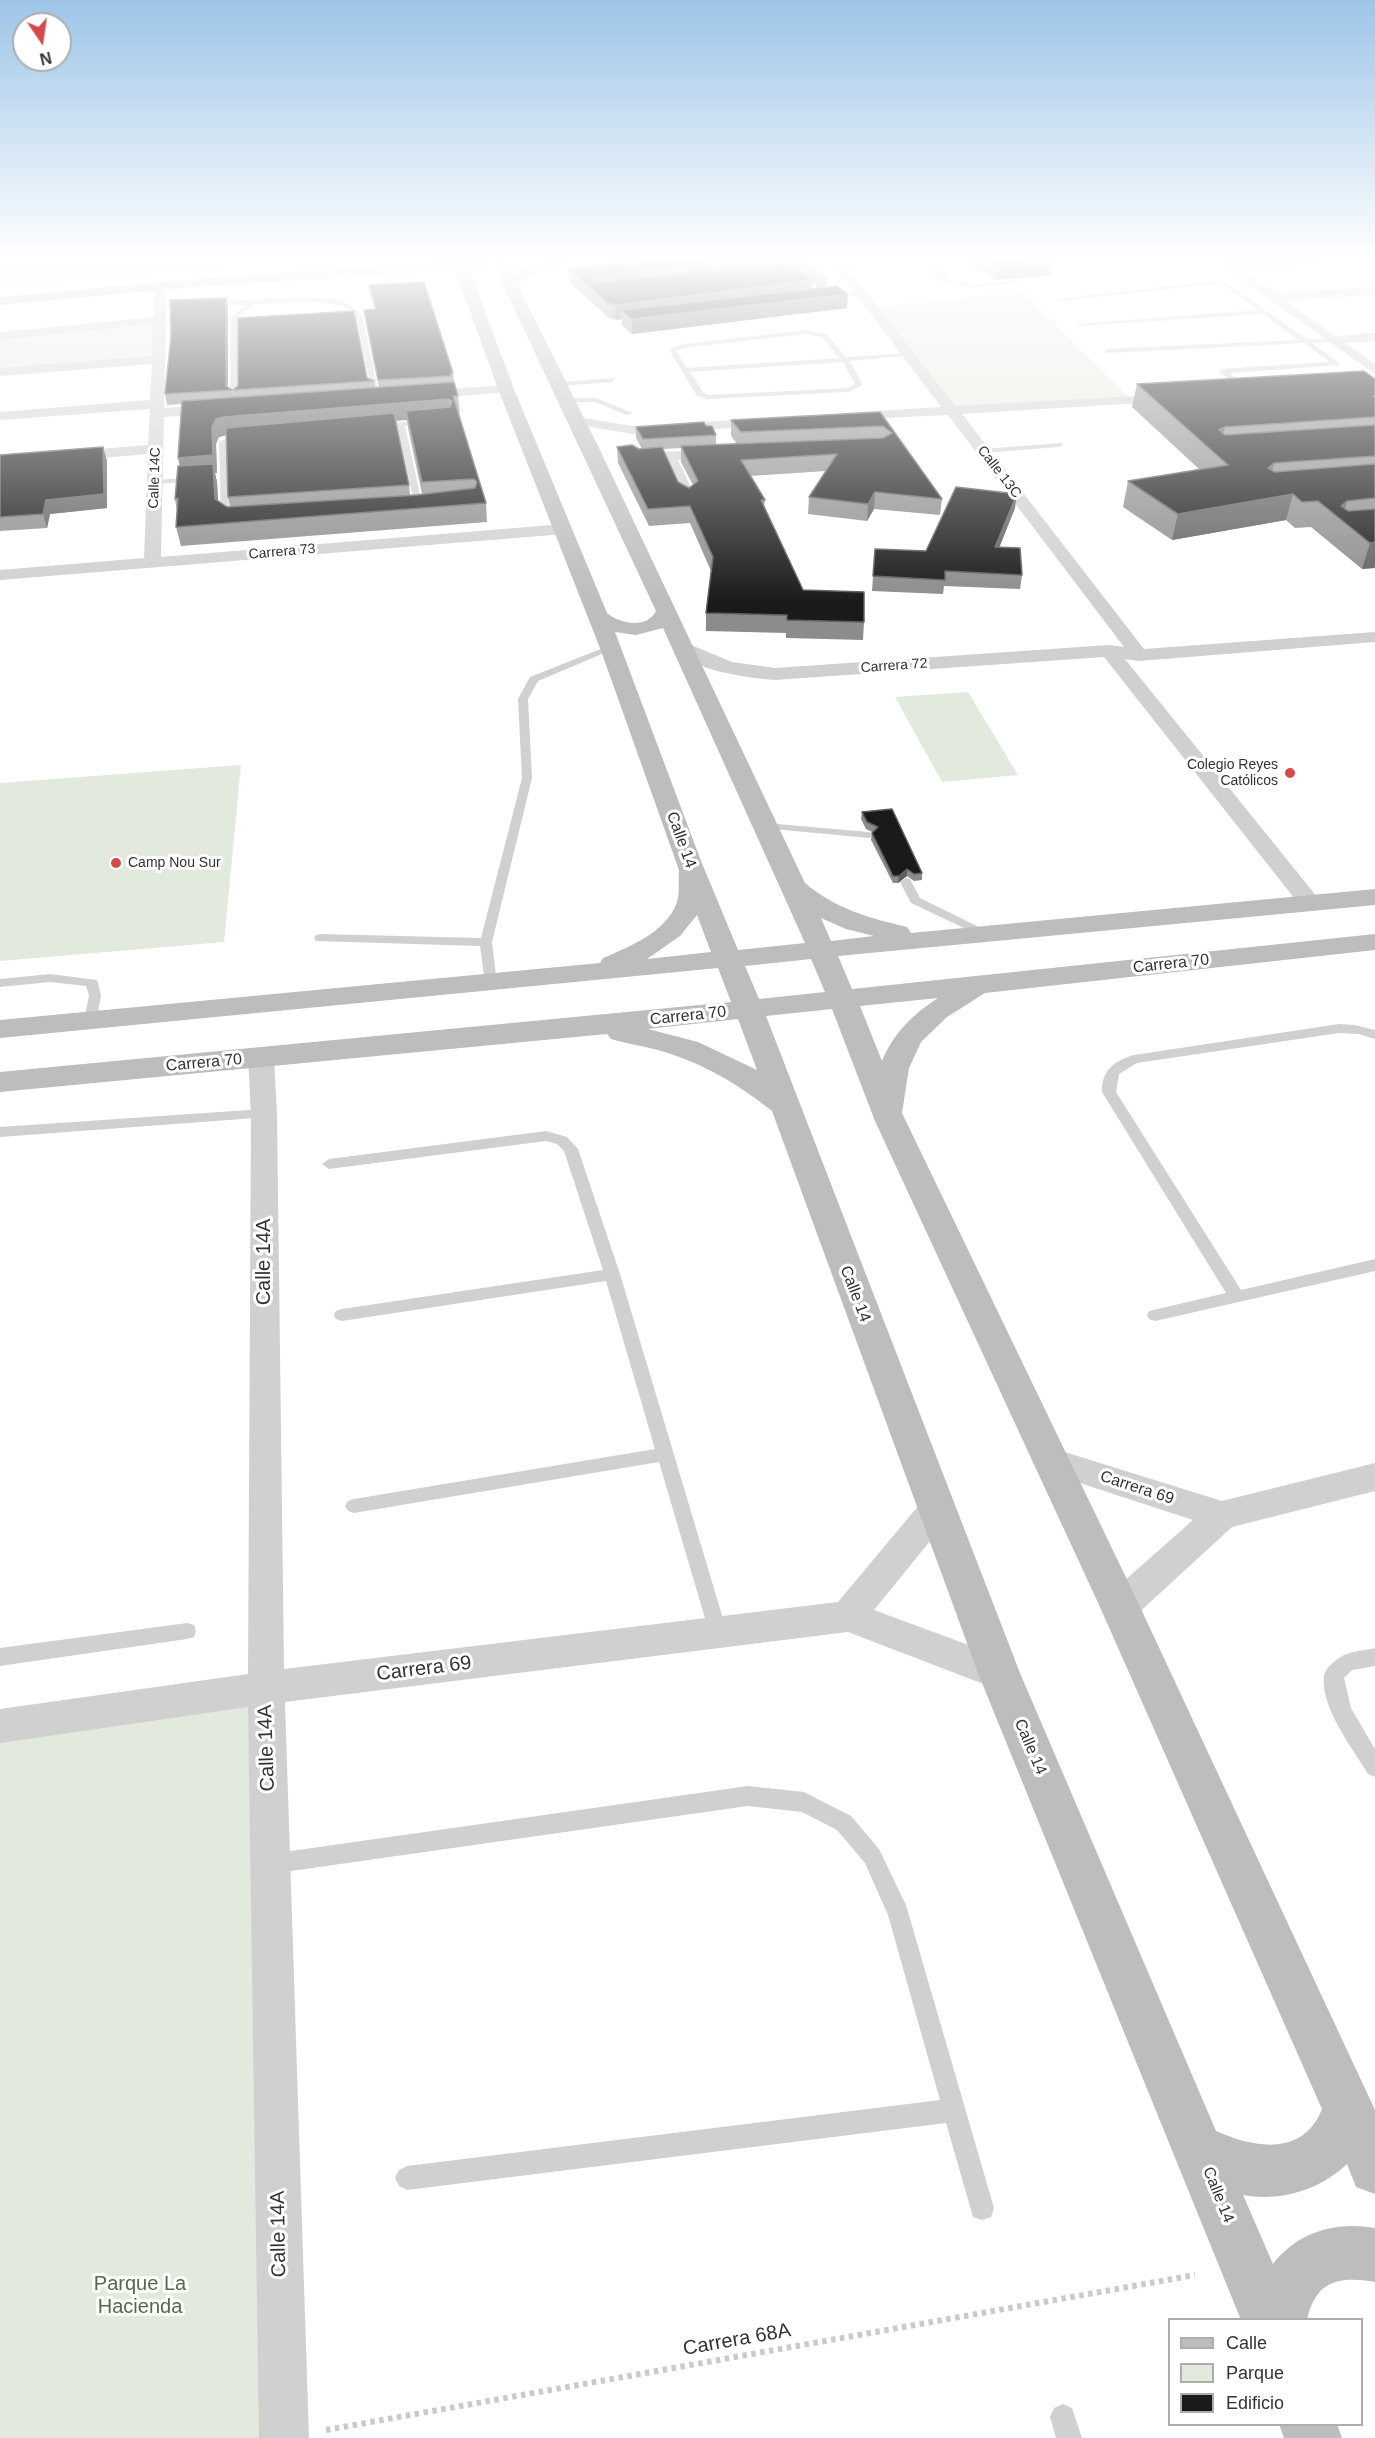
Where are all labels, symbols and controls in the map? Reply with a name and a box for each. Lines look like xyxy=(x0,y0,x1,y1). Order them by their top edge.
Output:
north arrow xyxy=(12,12,72,72)
text: N xyxy=(38,48,53,68)
street label: Calle 13C xyxy=(973,443,1025,501)
street label: Calle 14C xyxy=(146,447,164,509)
street label: Carrera 73 xyxy=(248,541,316,563)
street label: Carrera 72 xyxy=(860,655,928,677)
place label: Colegio Reyes Católicos xyxy=(1187,757,1278,790)
marker: Colegio Reyes Católicos xyxy=(1283,766,1297,780)
street label: Calle 14 xyxy=(662,809,700,871)
place label: Camp Nou Sur xyxy=(128,855,221,871)
marker: Camp Nou Sur xyxy=(109,856,123,870)
street label: Carrera 70 xyxy=(1132,950,1210,978)
street label: Carrera 70 xyxy=(649,1002,727,1030)
street label: Carrera 70 xyxy=(165,1050,243,1076)
street label: Calle 14A xyxy=(252,1219,276,1305)
street label: Calle 14 xyxy=(836,1263,874,1325)
street label: Carrera 69 xyxy=(1098,1467,1176,1509)
street label: Carrera 69 xyxy=(375,1651,473,1687)
street label: Calle 14A xyxy=(253,1704,281,1792)
street label: Calle 14 xyxy=(1010,1716,1050,1778)
street label: Calle 14 xyxy=(1198,2164,1238,2226)
street label: Calle 14A xyxy=(266,2190,292,2278)
park label: Parque La Hacienda xyxy=(94,2272,186,2319)
legend xyxy=(1168,2318,1363,2426)
street label: Carrera 68A xyxy=(681,2319,793,2361)
text: Calle xyxy=(1226,2333,1267,2353)
text: Parque xyxy=(1226,2363,1284,2383)
text: Edificio xyxy=(1226,2393,1284,2413)

